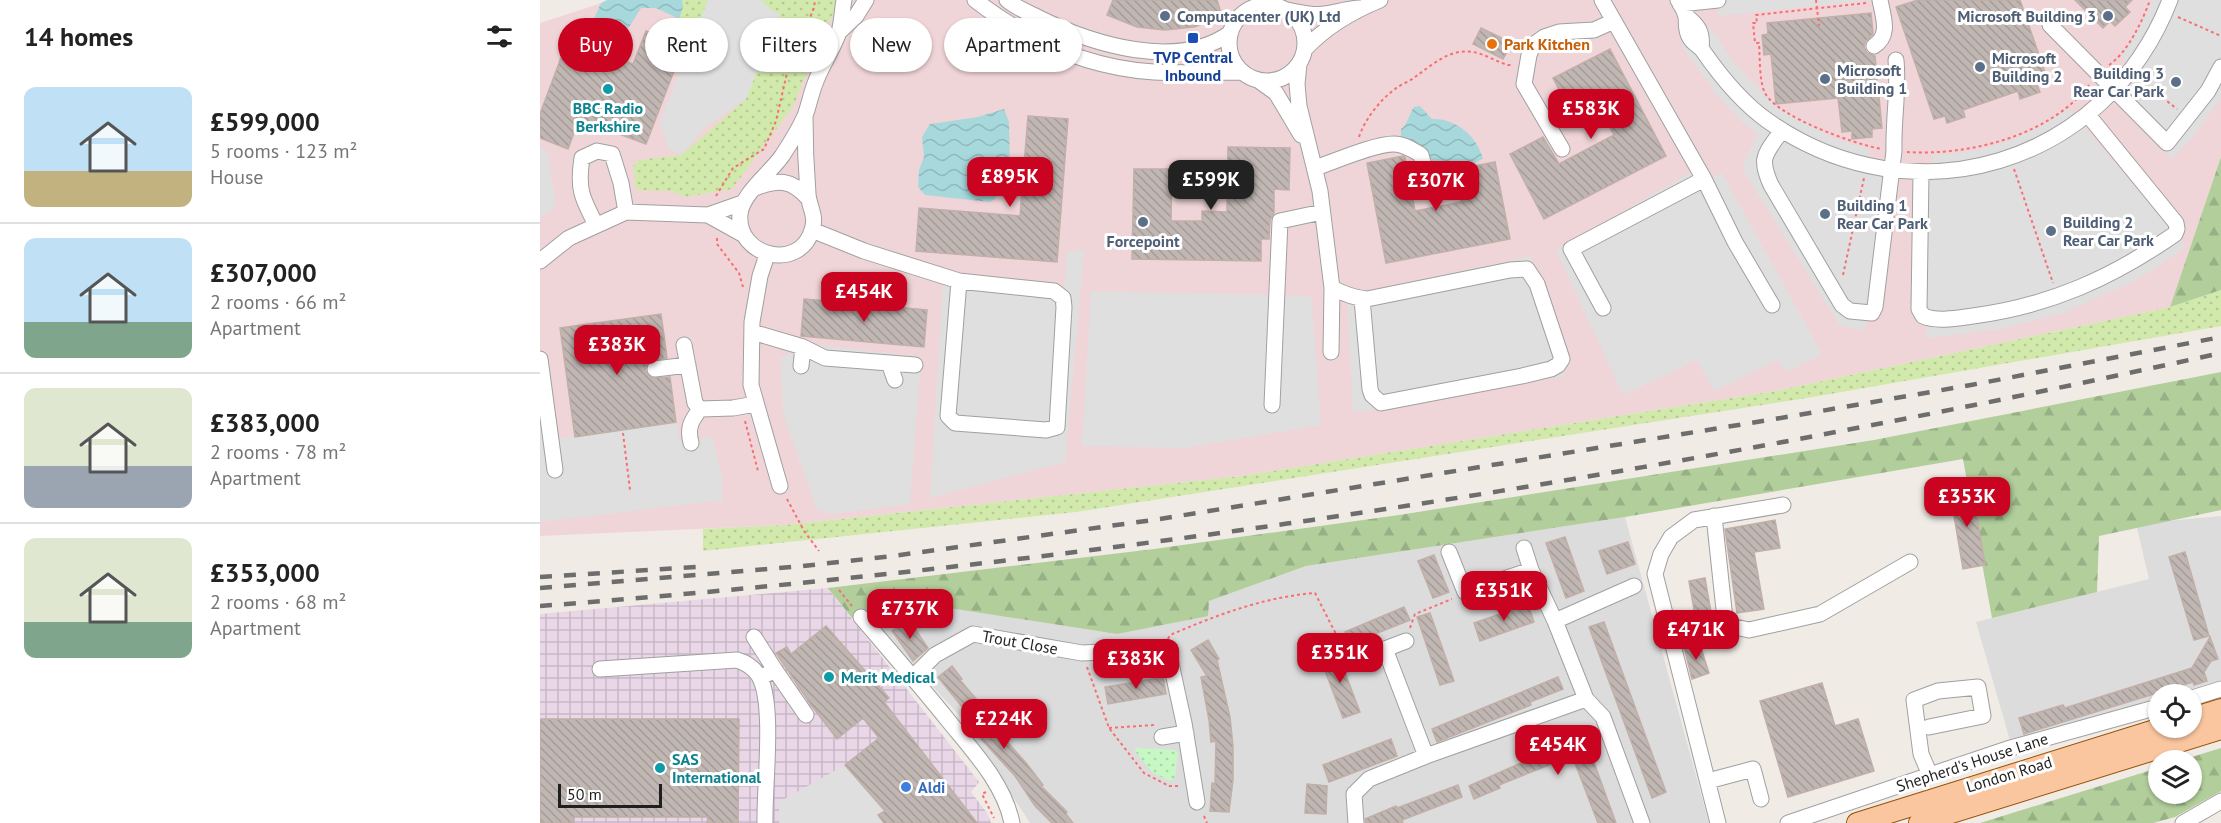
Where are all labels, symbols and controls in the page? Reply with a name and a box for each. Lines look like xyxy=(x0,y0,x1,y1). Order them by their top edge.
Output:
place label: Computacenter (UK) Ltd xyxy=(1177,6,1341,26)
place label: Microsoft Building 3 xyxy=(1958,6,2096,26)
marker: Computacenter (UK) Ltd xyxy=(1158,9,1172,23)
marker: Microsoft Building 3 xyxy=(2101,9,2115,23)
chip: Buy xyxy=(558,18,633,72)
chip: Rent xyxy=(645,18,728,72)
chip: Filters xyxy=(740,18,838,72)
chip: New xyxy=(850,18,932,72)
chip: Apartment xyxy=(944,18,1082,72)
text: 14 homes xyxy=(24,20,133,53)
icon: filters xyxy=(483,20,516,53)
marker: TVP Central Inbound xyxy=(1186,31,1200,45)
place label: Park Kitchen xyxy=(1504,34,1590,54)
marker: Park Kitchen xyxy=(1485,37,1499,51)
place label: TVP Central Inbound xyxy=(1153,47,1233,85)
place label: Microsoft Building 2 xyxy=(1992,48,2062,86)
place label: Microsoft Building 1 xyxy=(1837,60,1907,98)
marker: Microsoft Building 2 xyxy=(1973,60,1987,74)
place label: Building 3 Rear Car Park xyxy=(2073,63,2164,101)
marker: Microsoft Building 1 xyxy=(1818,72,1832,86)
marker: Building 3 Rear Car Park xyxy=(2169,75,2183,89)
marker: BBC Radio Berkshire xyxy=(601,82,615,96)
pin: £583K xyxy=(1549,89,1633,140)
text: £583K xyxy=(1562,95,1620,121)
place label: BBC Radio Berkshire xyxy=(573,98,644,136)
text: £599,000 xyxy=(210,105,320,138)
icon: home xyxy=(72,111,144,183)
text: 5 rooms · 123 m² xyxy=(210,138,357,164)
pin: £895K xyxy=(968,157,1052,208)
pin: £599K xyxy=(1169,160,1253,211)
pin: £307K xyxy=(1394,161,1478,212)
text: £895K xyxy=(981,163,1039,189)
text: House xyxy=(210,164,264,190)
text: £599K xyxy=(1182,166,1240,192)
text: £307K xyxy=(1407,167,1465,193)
place label: Building 1 Rear Car Park xyxy=(1837,195,1928,233)
marker: Building 1 Rear Car Park xyxy=(1818,207,1832,221)
place label: Building 2 Rear Car Park xyxy=(2063,212,2154,250)
marker: Forcepoint xyxy=(1136,215,1150,229)
marker: Building 2 Rear Car Park xyxy=(2044,224,2058,238)
place label: Forcepoint xyxy=(1107,231,1180,251)
text: £307,000 xyxy=(210,256,317,289)
icon: home xyxy=(72,262,144,334)
pin: £454K xyxy=(822,272,906,323)
text: £454K xyxy=(835,278,893,304)
text: 2 rooms · 66 m² xyxy=(210,289,346,315)
text: Apartment xyxy=(210,315,301,341)
pin: £383K xyxy=(575,325,659,376)
text: £383K xyxy=(588,331,646,357)
text: £383,000 xyxy=(210,406,320,439)
icon: home xyxy=(72,412,144,484)
text: 2 rooms · 78 m² xyxy=(210,439,346,465)
text: Apartment xyxy=(210,465,301,491)
pin: £353K xyxy=(1925,477,2009,528)
text: £353K xyxy=(1938,483,1996,509)
text: £353,000 xyxy=(210,556,320,589)
icon: home xyxy=(72,562,144,634)
pin: £351K xyxy=(1462,571,1546,622)
text: £351K xyxy=(1475,577,1533,603)
text: 2 rooms · 68 m² xyxy=(210,589,346,615)
pin: £737K xyxy=(868,589,952,640)
text: £737K xyxy=(881,595,939,621)
pin: £471K xyxy=(1654,610,1738,661)
text: Apartment xyxy=(210,615,301,641)
text: £471K xyxy=(1667,616,1725,642)
street label: Trout Close xyxy=(980,625,1060,659)
pin: £351K xyxy=(1298,633,1382,684)
pin: £383K xyxy=(1094,639,1178,690)
text: £351K xyxy=(1311,639,1369,665)
text: £383K xyxy=(1107,645,1165,671)
place label: Merit Medical xyxy=(841,667,935,687)
marker: Merit Medical xyxy=(822,670,836,684)
map controls xyxy=(2148,684,2202,804)
button: locate xyxy=(2148,684,2202,738)
pin: £224K xyxy=(962,699,1046,750)
text: £224K xyxy=(975,705,1033,731)
pin: £454K xyxy=(1516,725,1600,776)
street label: Shepherd's House Lane xyxy=(1894,728,2050,796)
text: £454K xyxy=(1529,731,1587,757)
place label: SAS International xyxy=(672,749,761,787)
button: layers xyxy=(2148,750,2202,804)
street label: London Road xyxy=(1964,751,2054,797)
marker: SAS International xyxy=(653,761,667,775)
place label: Aldi xyxy=(918,777,945,797)
marker: Aldi xyxy=(899,780,913,794)
scale bar xyxy=(558,781,662,808)
text: 50 m xyxy=(567,784,602,804)

